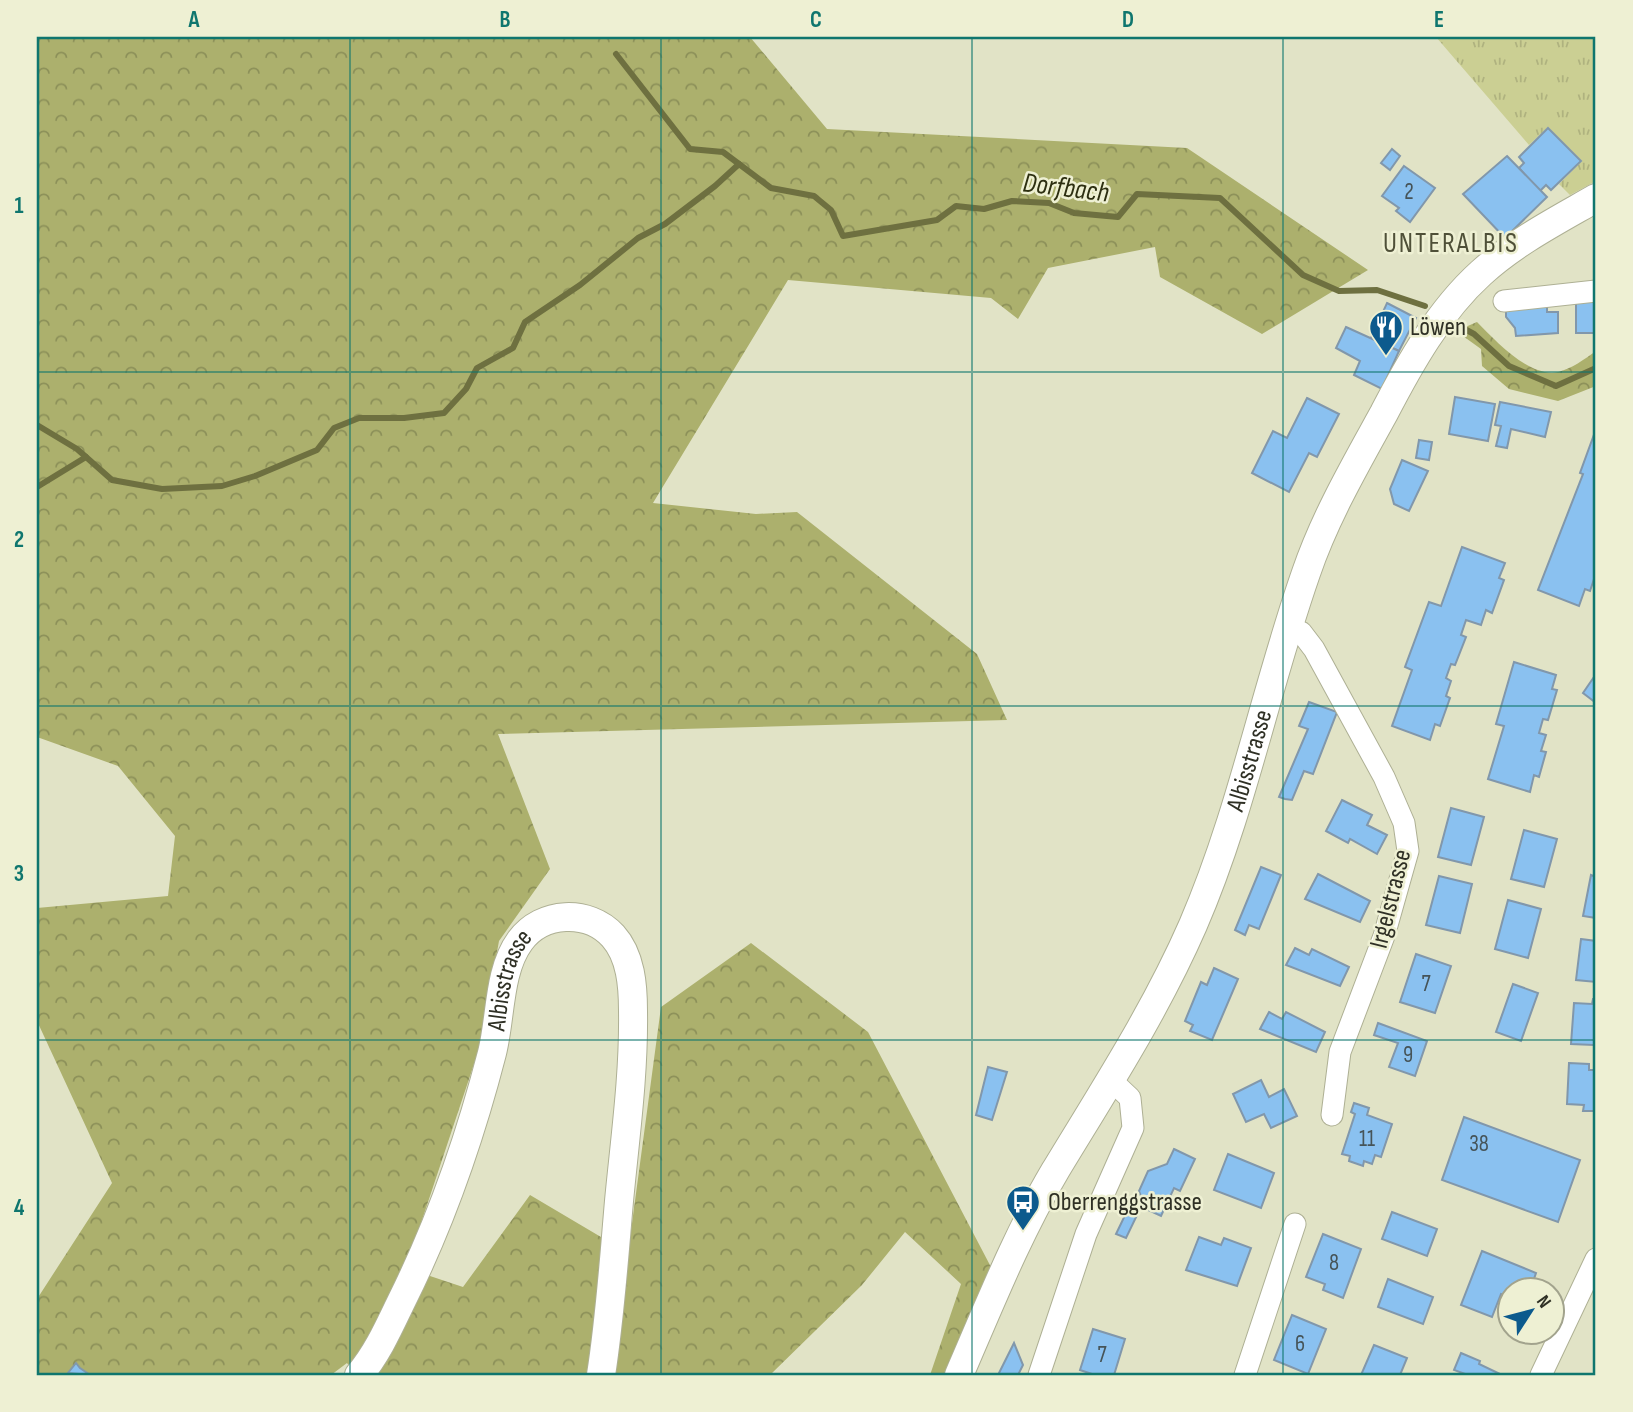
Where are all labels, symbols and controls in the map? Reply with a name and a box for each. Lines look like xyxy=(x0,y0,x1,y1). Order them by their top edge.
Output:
text: A xyxy=(188,6,201,34)
text: B xyxy=(500,6,511,34)
text: C xyxy=(810,6,822,34)
text: D xyxy=(1122,6,1134,34)
text: E xyxy=(1434,6,1444,34)
water label: Dorfbach xyxy=(1021,166,1111,210)
house number: 2 xyxy=(1404,178,1414,206)
text: 1 xyxy=(14,192,24,220)
district label: UNTERALBIS xyxy=(1383,227,1519,260)
restaurant icon: Löwen xyxy=(1367,308,1405,357)
place label: Löwen xyxy=(1410,312,1466,343)
text: 2 xyxy=(14,526,24,554)
street label: Albisstrasse xyxy=(1220,706,1279,816)
street label: Irgelstrasse xyxy=(1364,846,1418,952)
text: 3 xyxy=(14,860,24,888)
street label: Albisstrasse xyxy=(481,923,538,1034)
house number: 7 xyxy=(1421,970,1431,998)
house number: 9 xyxy=(1403,1041,1413,1069)
house number: 11 xyxy=(1359,1125,1375,1153)
house number: 38 xyxy=(1469,1130,1489,1158)
bus stop icon: Oberrenggstrasse xyxy=(1004,1183,1042,1232)
place label: Oberrenggstrasse xyxy=(1048,1187,1202,1218)
text: 4 xyxy=(14,1194,25,1222)
house number: 8 xyxy=(1329,1249,1339,1277)
north arrow xyxy=(1496,1276,1566,1346)
text: N xyxy=(1531,1291,1556,1313)
house number: 6 xyxy=(1295,1330,1305,1358)
house number: 7 xyxy=(1097,1341,1107,1369)

